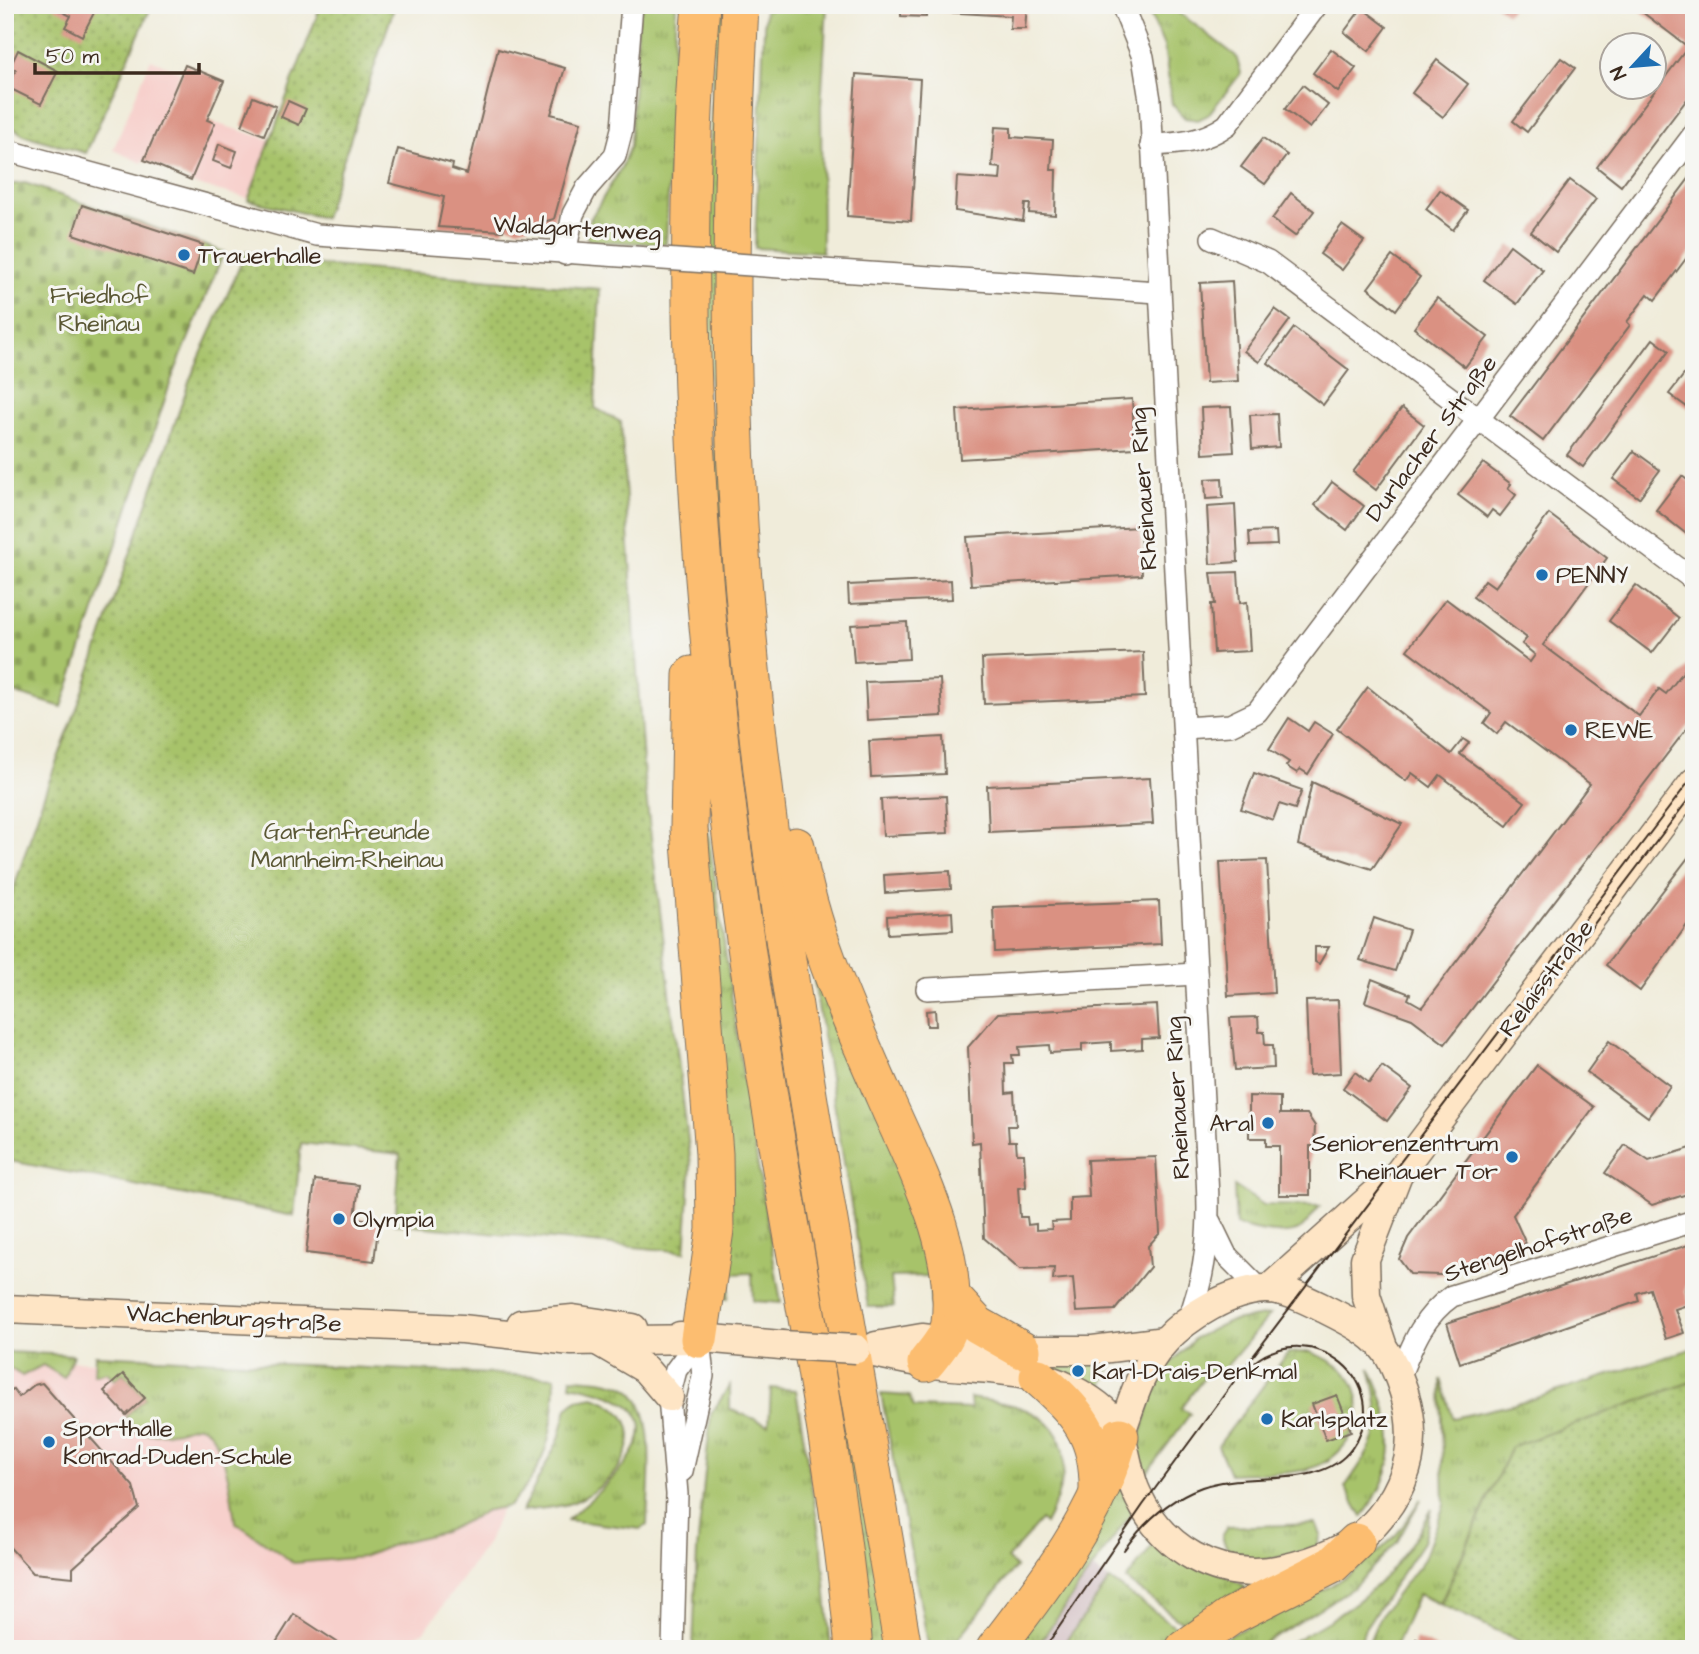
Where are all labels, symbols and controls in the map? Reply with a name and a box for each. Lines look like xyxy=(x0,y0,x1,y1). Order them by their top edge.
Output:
scale bar xyxy=(35,32,200,76)
north arrow xyxy=(1598,32,1668,102)
text: 50 m xyxy=(46,42,100,71)
text: N xyxy=(1604,61,1634,84)
street label: Waldgartenweg xyxy=(492,208,662,251)
place label: Trauerhalle xyxy=(198,239,321,273)
marker: Trauerhalle xyxy=(176,247,192,263)
park label: Friedhof Rheinau xyxy=(50,279,149,341)
street label: Durlacher Straße xyxy=(1358,348,1506,529)
street label: Rheinauer Ring xyxy=(1121,406,1168,571)
place label: PENNY xyxy=(1556,559,1629,593)
marker: PENNY xyxy=(1534,567,1550,583)
place label: REWE xyxy=(1585,714,1653,748)
marker: REWE xyxy=(1563,722,1579,738)
park label: Gartenfreunde Mannheim-Rheinau xyxy=(251,815,443,877)
street label: Relaisstraße xyxy=(1491,913,1602,1044)
street label: Rheinauer Ring xyxy=(1157,1016,1200,1180)
place label: Aral xyxy=(1209,1107,1254,1141)
marker: Aral xyxy=(1260,1115,1276,1131)
place label: Seniorenzentrum Rheinauer Tor xyxy=(1312,1127,1498,1189)
marker: Seniorenzentrum Rheinauer Tor xyxy=(1504,1149,1520,1165)
street label: Stengelhofstraße xyxy=(1440,1198,1637,1292)
place label: Olympia xyxy=(353,1203,434,1238)
marker: Olympia xyxy=(331,1211,347,1227)
street label: Wachenburgstraße xyxy=(125,1296,342,1343)
place label: Karl-Drais-Denkmal xyxy=(1092,1355,1297,1389)
marker: Karl-Drais-Denkmal xyxy=(1070,1363,1086,1379)
place label: Karlsplatz xyxy=(1281,1403,1388,1437)
marker: Karlsplatz xyxy=(1259,1411,1275,1427)
place label: Sporthalle Konrad-Duden-Schule xyxy=(63,1412,292,1474)
marker: Sporthalle Konrad-Duden-Schule xyxy=(41,1434,57,1450)

